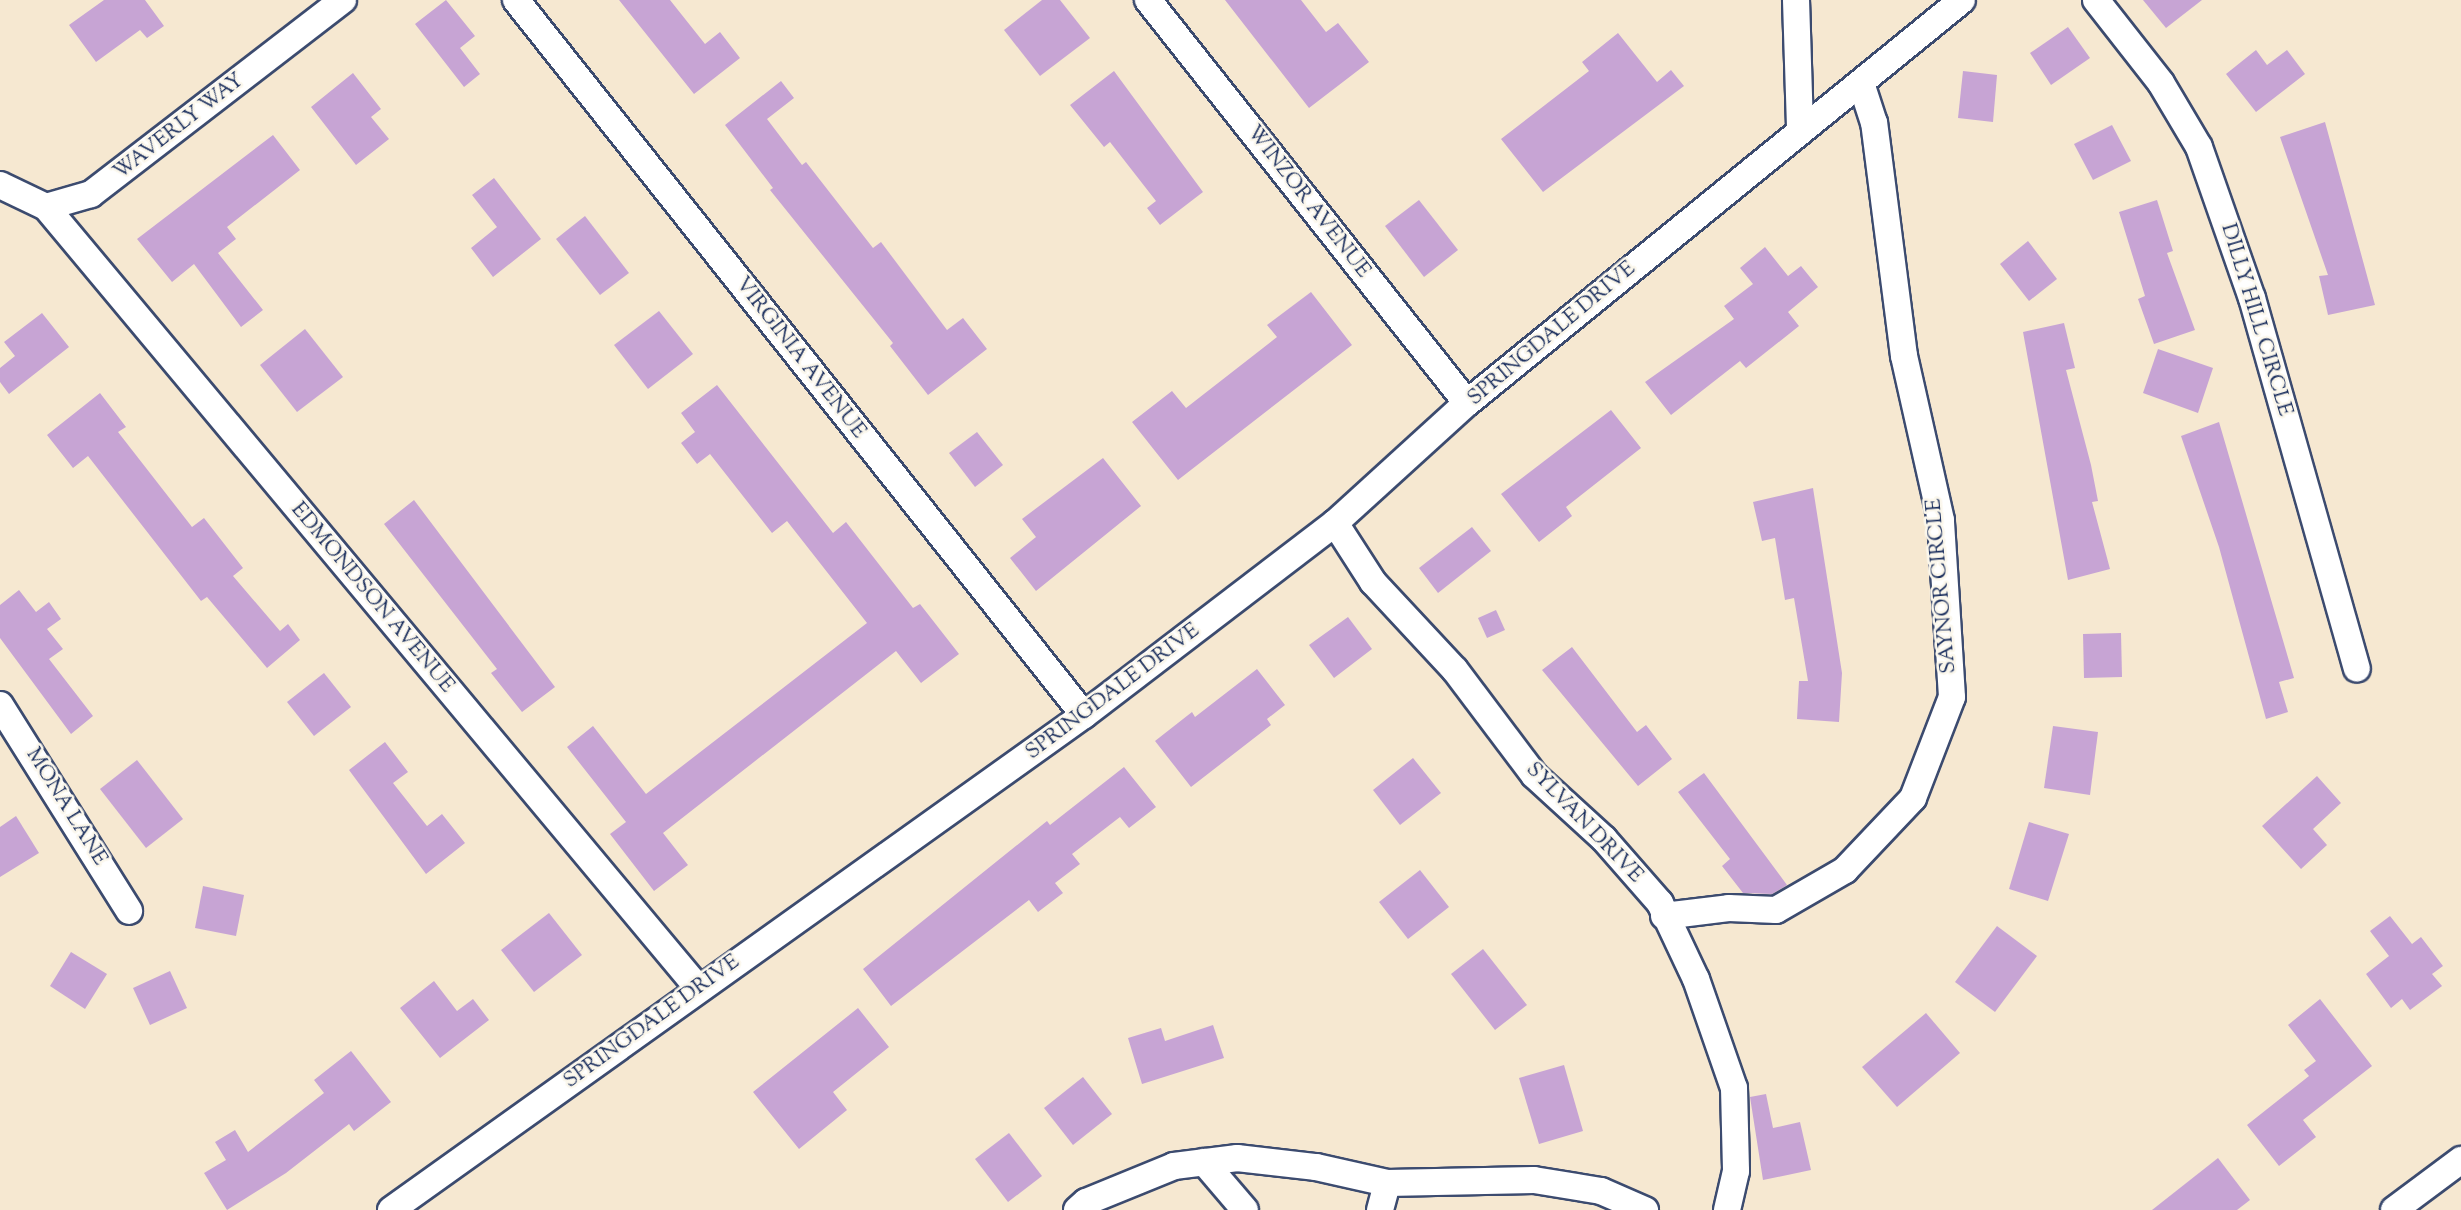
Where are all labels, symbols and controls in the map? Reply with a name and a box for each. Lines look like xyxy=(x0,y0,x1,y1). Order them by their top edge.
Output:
street label: WAVERLY WAY xyxy=(109,68,249,186)
street label: WINZOR AVENUE xyxy=(1241,121,1375,283)
street label: DILLY HILL CIRCLE xyxy=(2215,221,2297,419)
street label: SPRINGDALE DRIVE xyxy=(1463,257,1641,411)
street label: VIRGINIA AVENUE xyxy=(729,272,871,444)
street label: SAYNOR CIRCLE xyxy=(1922,497,1962,675)
street label: EDMONDSON AVENUE xyxy=(285,498,459,698)
street label: SPRINGDALE DRIVE xyxy=(1021,618,1205,766)
street label: MONA LANE xyxy=(20,744,112,870)
street label: SYLVAN DRIVE xyxy=(1520,758,1648,888)
street label: SPRINGDALE DRIVE xyxy=(559,950,745,1094)

